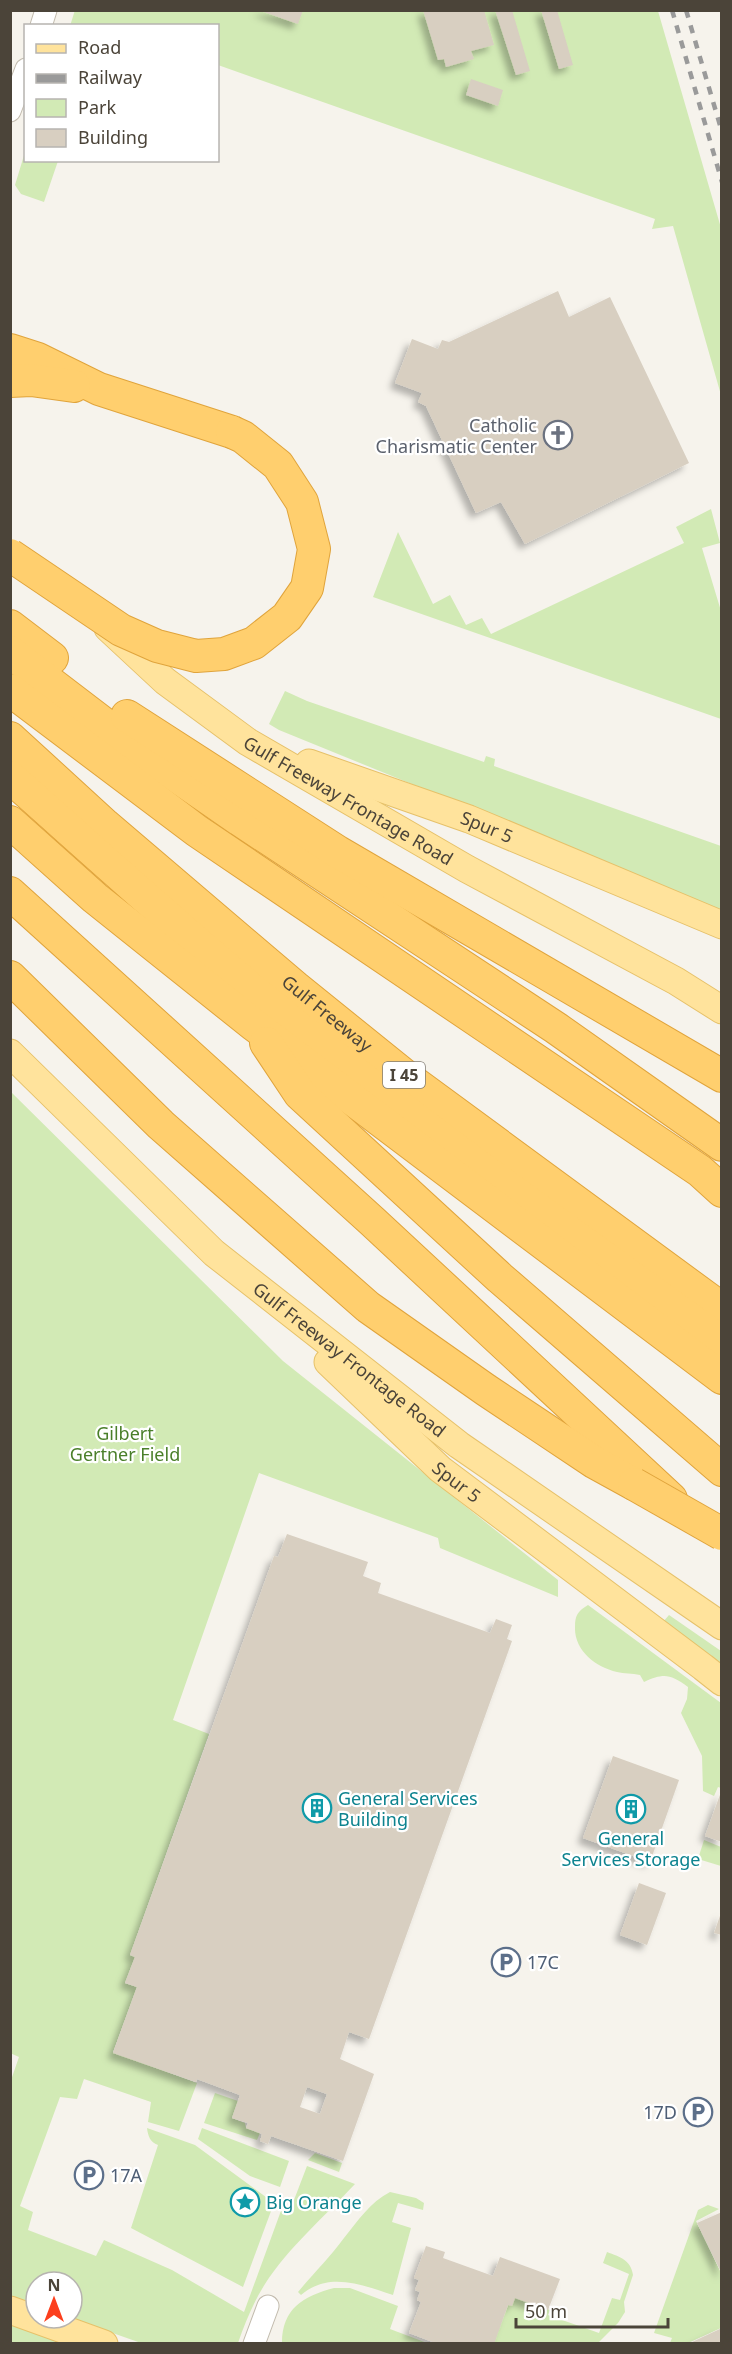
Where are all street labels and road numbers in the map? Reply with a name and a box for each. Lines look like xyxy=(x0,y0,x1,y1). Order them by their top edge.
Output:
street label: Gulf Freeway Frontage Road xyxy=(239,730,458,870)
street label: Spur 5 xyxy=(458,805,517,848)
street label: Gulf Freeway xyxy=(277,969,378,1057)
road number: I 45 xyxy=(383,1062,425,1088)
street label: Gulf Freeway Frontage Road xyxy=(248,1276,451,1442)
street label: Spur 5 xyxy=(427,1456,486,1508)

